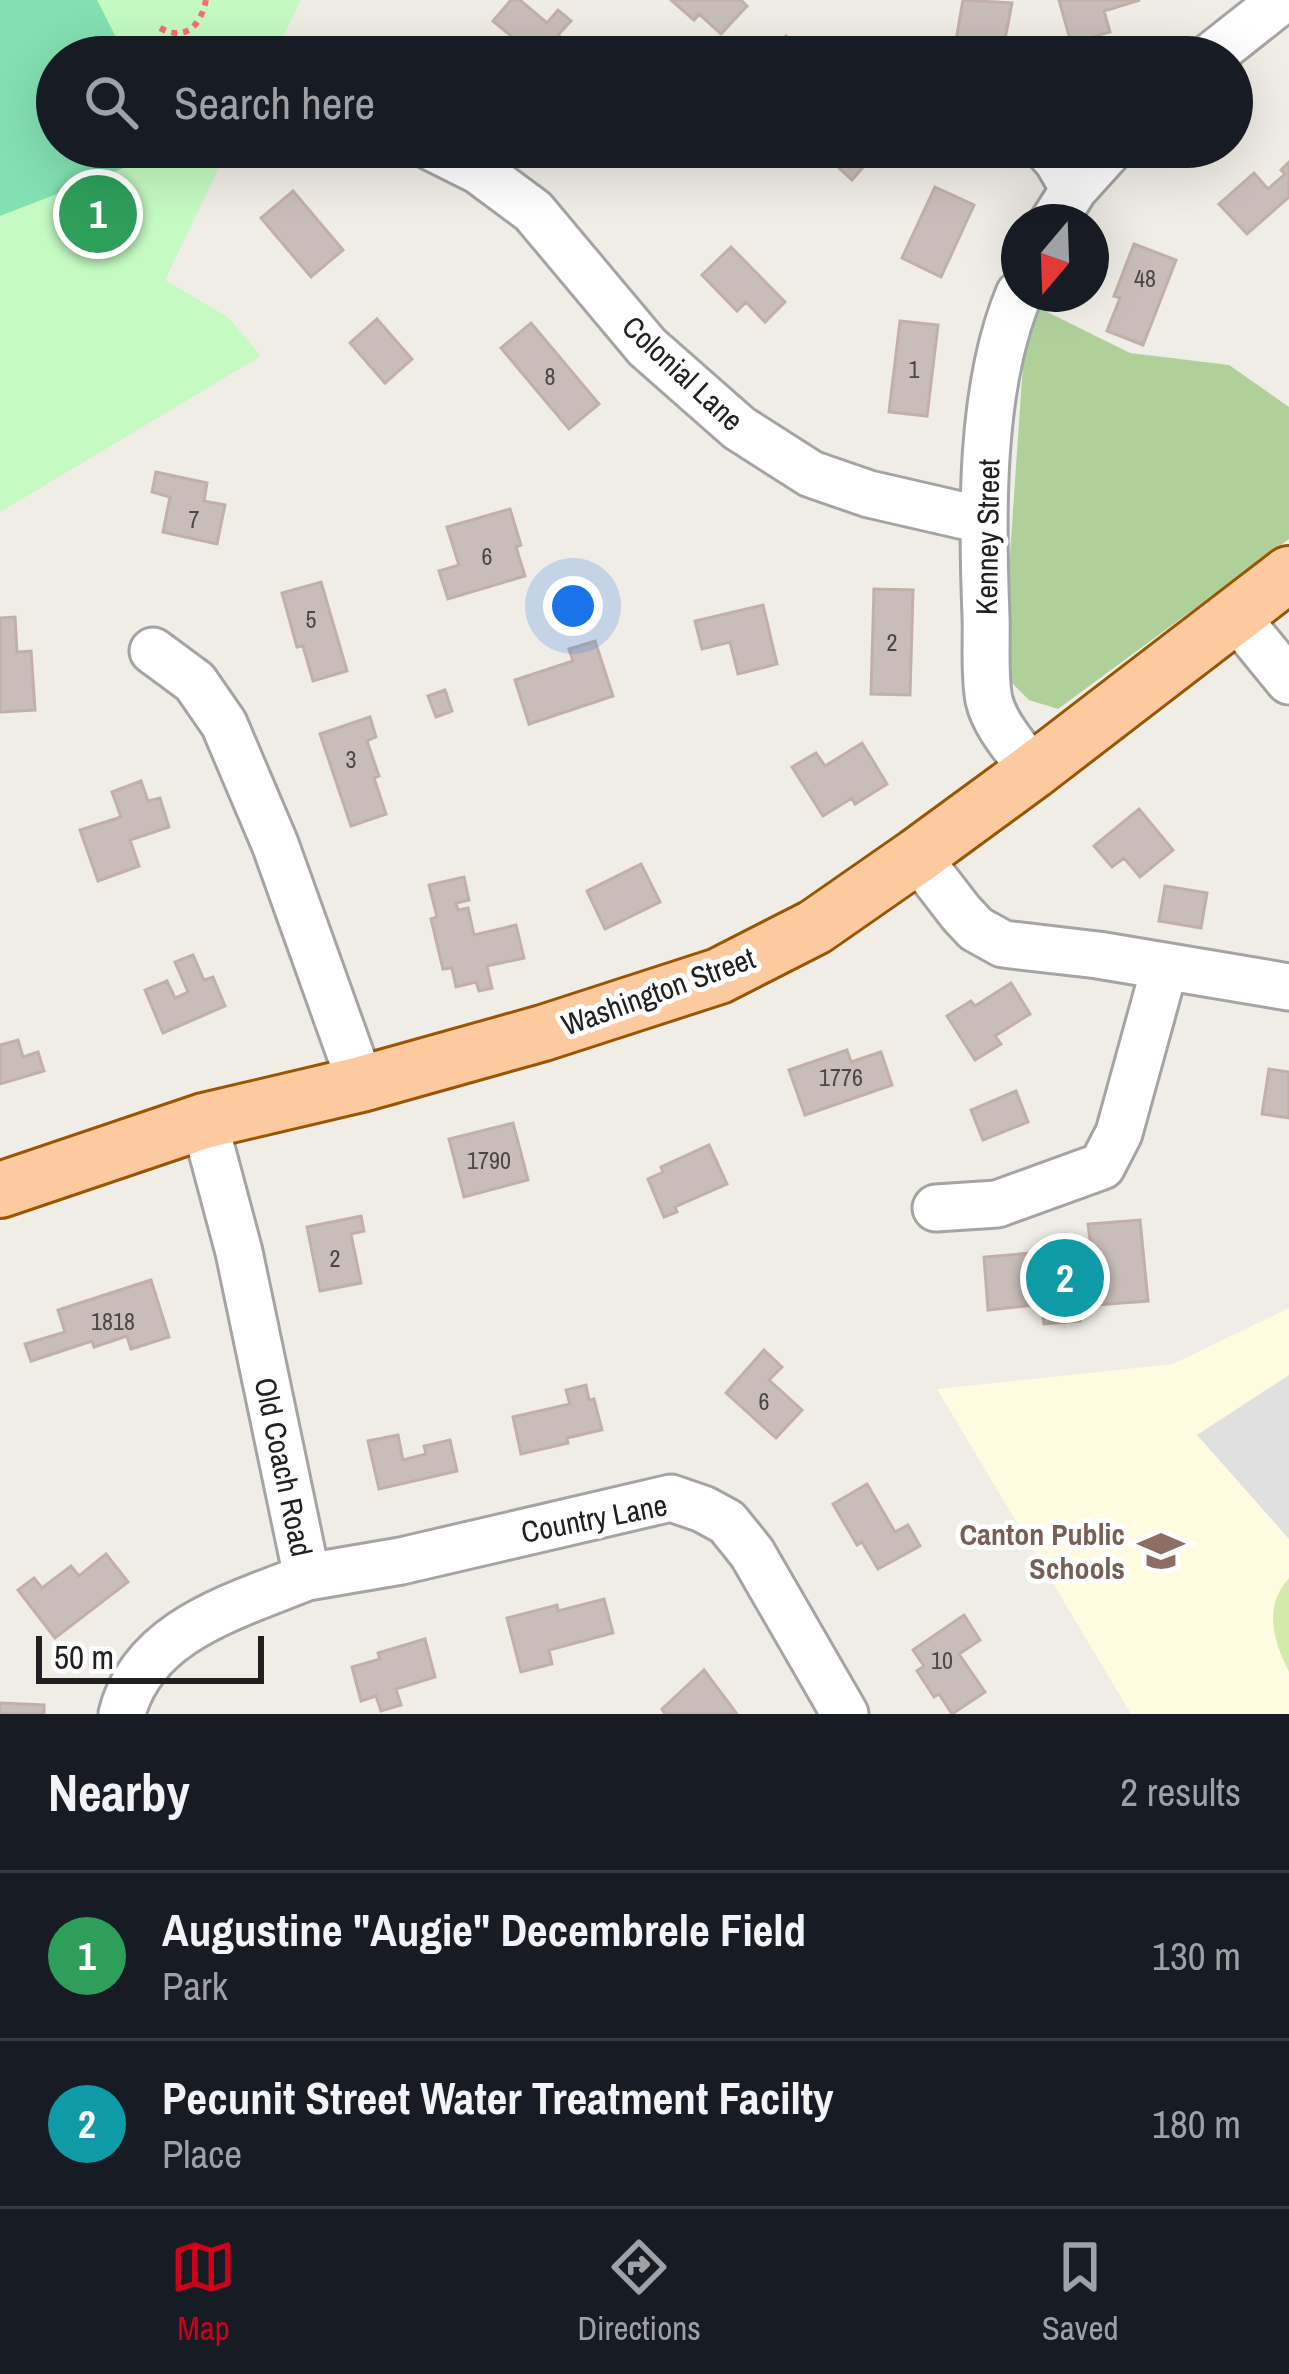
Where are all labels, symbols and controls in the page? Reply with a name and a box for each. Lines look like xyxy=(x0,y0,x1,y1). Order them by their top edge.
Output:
search box xyxy=(36,36,1253,168)
icon: search xyxy=(78,69,144,135)
text: Search here xyxy=(174,72,375,133)
pin: 1 xyxy=(59,169,137,259)
north arrow xyxy=(1001,204,1109,312)
house number: 48 xyxy=(1134,262,1156,294)
street label: Colonial Lane xyxy=(614,307,752,439)
house number: 1 xyxy=(909,353,920,385)
house number: 8 xyxy=(545,360,555,392)
street label: Kenney Street xyxy=(966,459,1008,615)
house number: 7 xyxy=(189,503,200,535)
house number: 6 xyxy=(482,540,492,572)
your location xyxy=(543,576,603,636)
house number: 5 xyxy=(306,603,317,635)
house number: 2 xyxy=(887,626,897,658)
house number: 3 xyxy=(346,743,356,775)
street label: Washington Street xyxy=(556,937,760,1044)
house number: 1776 xyxy=(819,1061,863,1093)
house number: 1790 xyxy=(467,1144,511,1176)
pin: 2 xyxy=(1026,1233,1104,1323)
house number: 2 xyxy=(330,1242,340,1274)
house number: 1818 xyxy=(91,1305,135,1337)
street label: Old Coach Road xyxy=(246,1374,322,1560)
house number: 6 xyxy=(759,1385,769,1417)
street label: Country Lane xyxy=(518,1484,670,1552)
place label: Canton Public Schools xyxy=(960,1514,1125,1588)
school or university icon: Canton Public Schools xyxy=(1136,1526,1186,1576)
scale bar xyxy=(36,1630,264,1683)
text: 50 m xyxy=(54,1635,114,1679)
house number: 10 xyxy=(931,1644,953,1676)
text: Nearby xyxy=(48,1758,190,1827)
text: 2 results xyxy=(1120,1766,1241,1818)
text: Augustine "Augie" Decembrele Field xyxy=(162,1899,806,1960)
text: 1 xyxy=(78,1930,96,1982)
text: 130 m xyxy=(1152,1930,1241,1982)
text: Park xyxy=(162,1960,228,2012)
text: Pecunit Street Water Treatment Facilty xyxy=(162,2067,834,2128)
text: 2 xyxy=(78,2098,96,2150)
text: 180 m xyxy=(1152,2098,1241,2150)
text: Place xyxy=(162,2128,242,2180)
tab: Map xyxy=(170,2234,236,2350)
tab: Directions xyxy=(577,2234,701,2350)
tab: Saved xyxy=(1042,2234,1118,2350)

